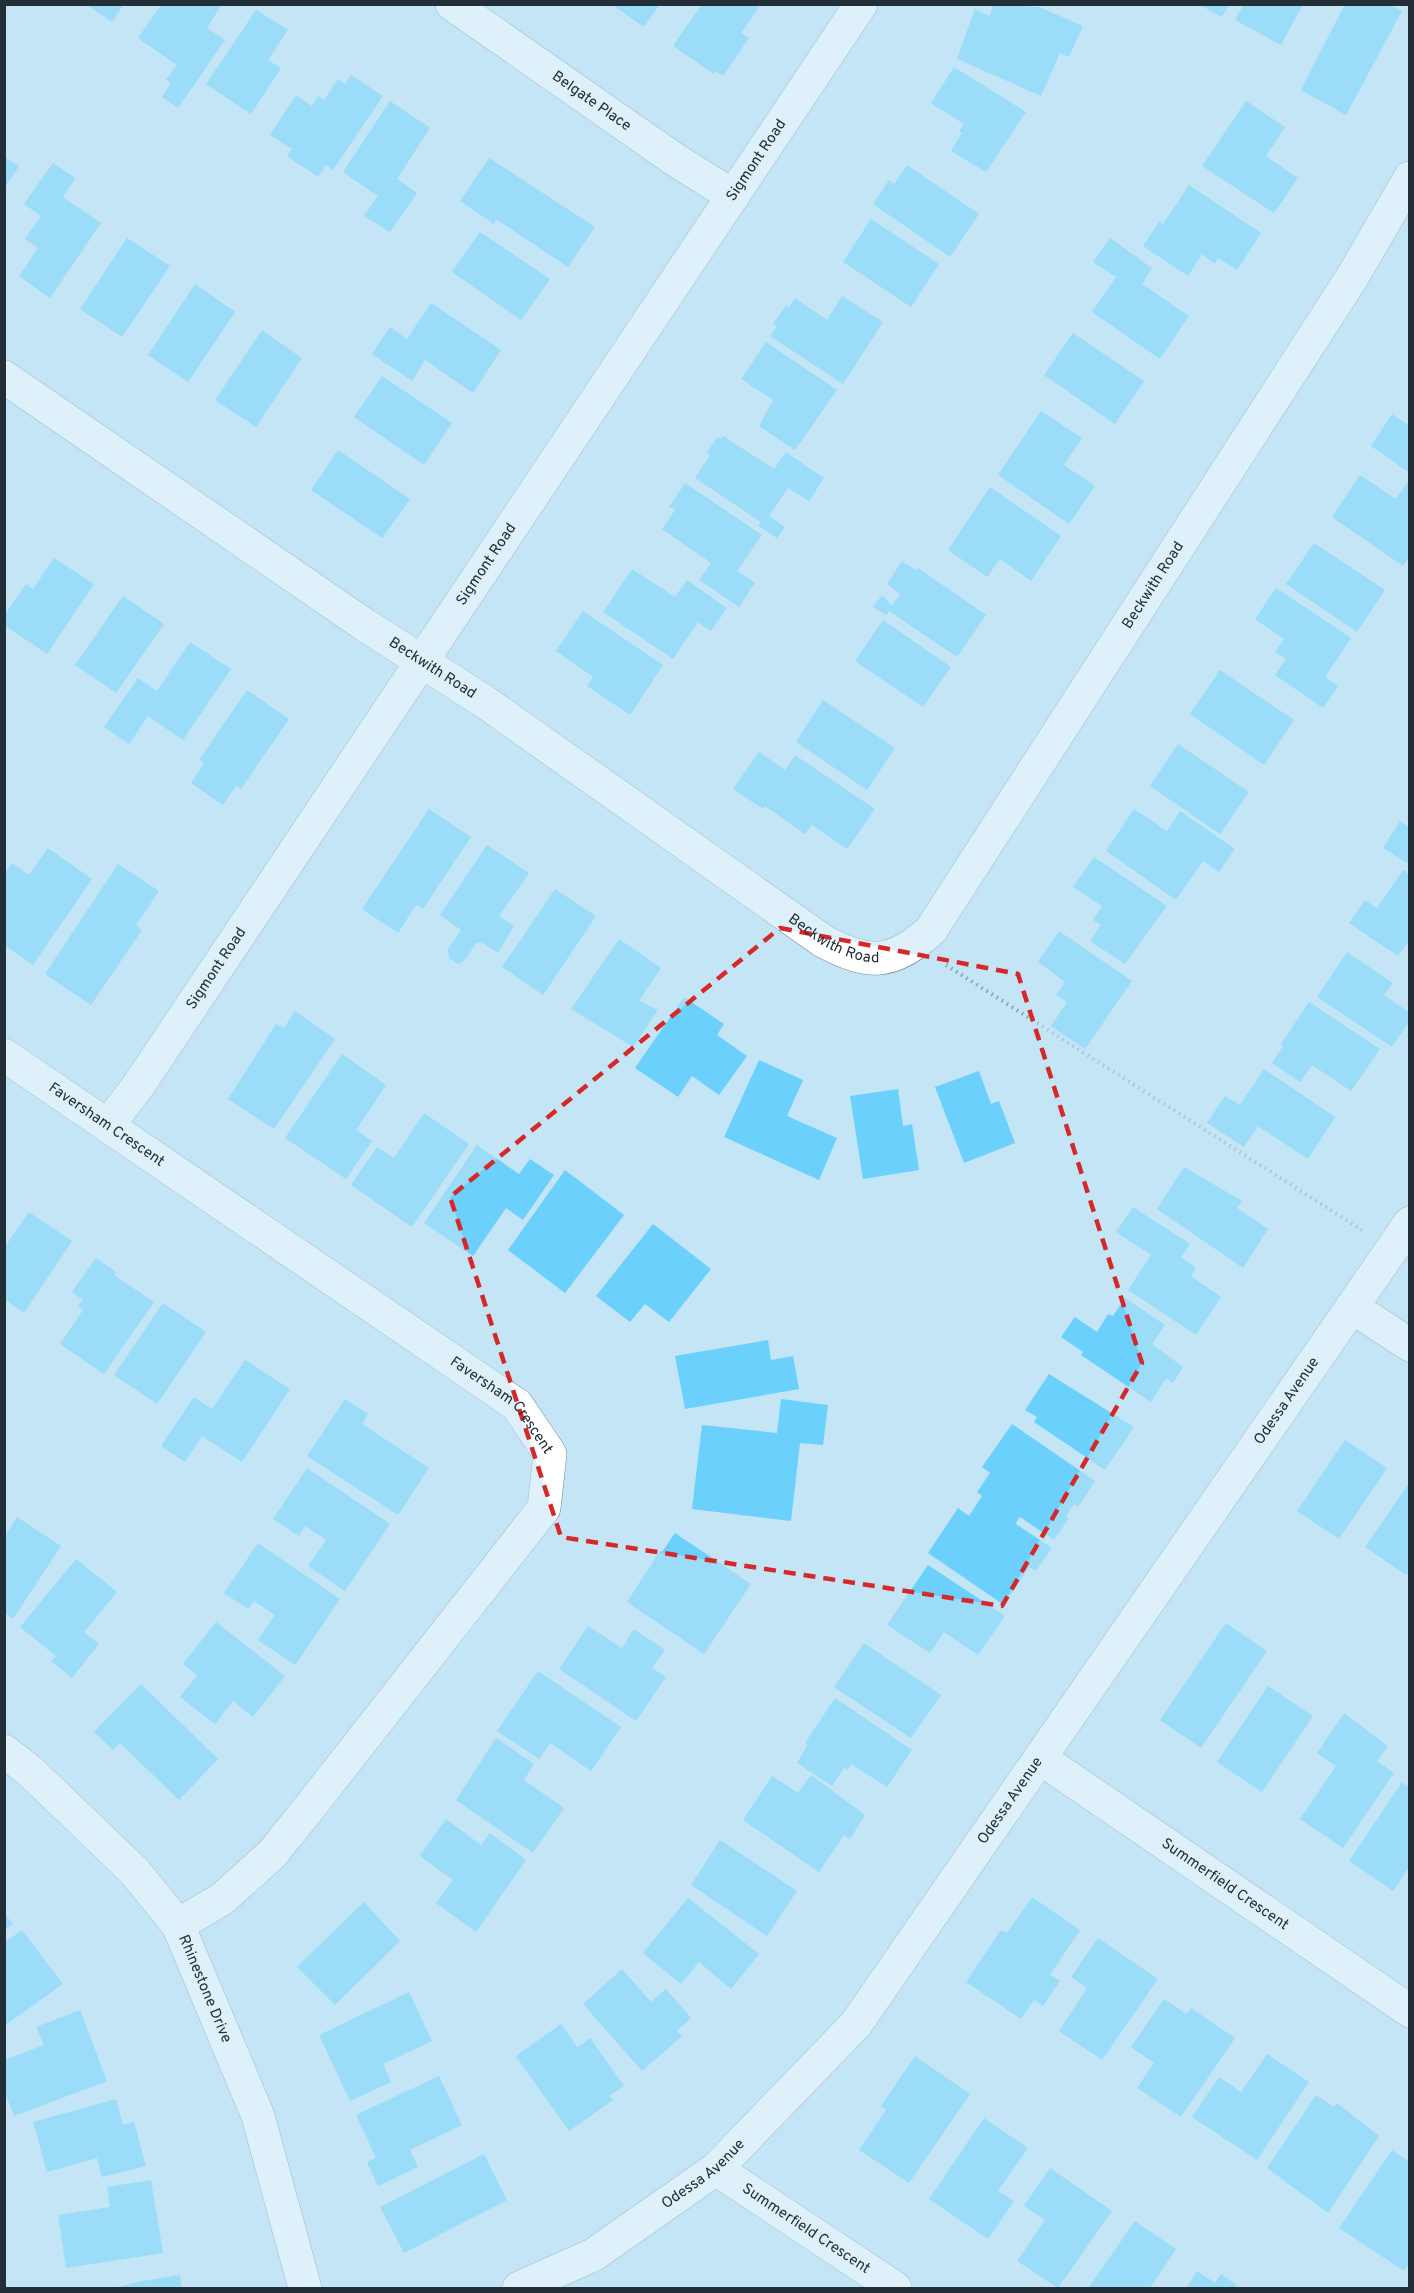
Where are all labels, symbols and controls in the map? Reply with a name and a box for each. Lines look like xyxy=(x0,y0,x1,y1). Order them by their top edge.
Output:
street label: Belgate Place xyxy=(548,67,635,136)
street label: Sigmont Road xyxy=(722,116,791,205)
street label: Sigmont Road xyxy=(452,520,521,609)
street label: Beckwith Road xyxy=(1118,538,1188,633)
street label: Beckwith Road xyxy=(385,633,480,703)
street label: Beckwith Road xyxy=(784,910,879,968)
street label: Sigmont Road xyxy=(182,924,251,1013)
street label: Faversham Crescent xyxy=(45,1079,168,1171)
street label: Faversham Crescent xyxy=(446,1353,557,1458)
street label: Odessa Avenue xyxy=(1250,1354,1324,1449)
street label: Odessa Avenue xyxy=(973,1753,1047,1848)
street label: Summerfield Crescent xyxy=(1158,1834,1292,1935)
street label: Rhinestone Drive xyxy=(174,1932,236,2046)
street label: Odessa Avenue xyxy=(658,2135,749,2214)
street label: Summerfield Crescent xyxy=(738,2179,874,2278)

